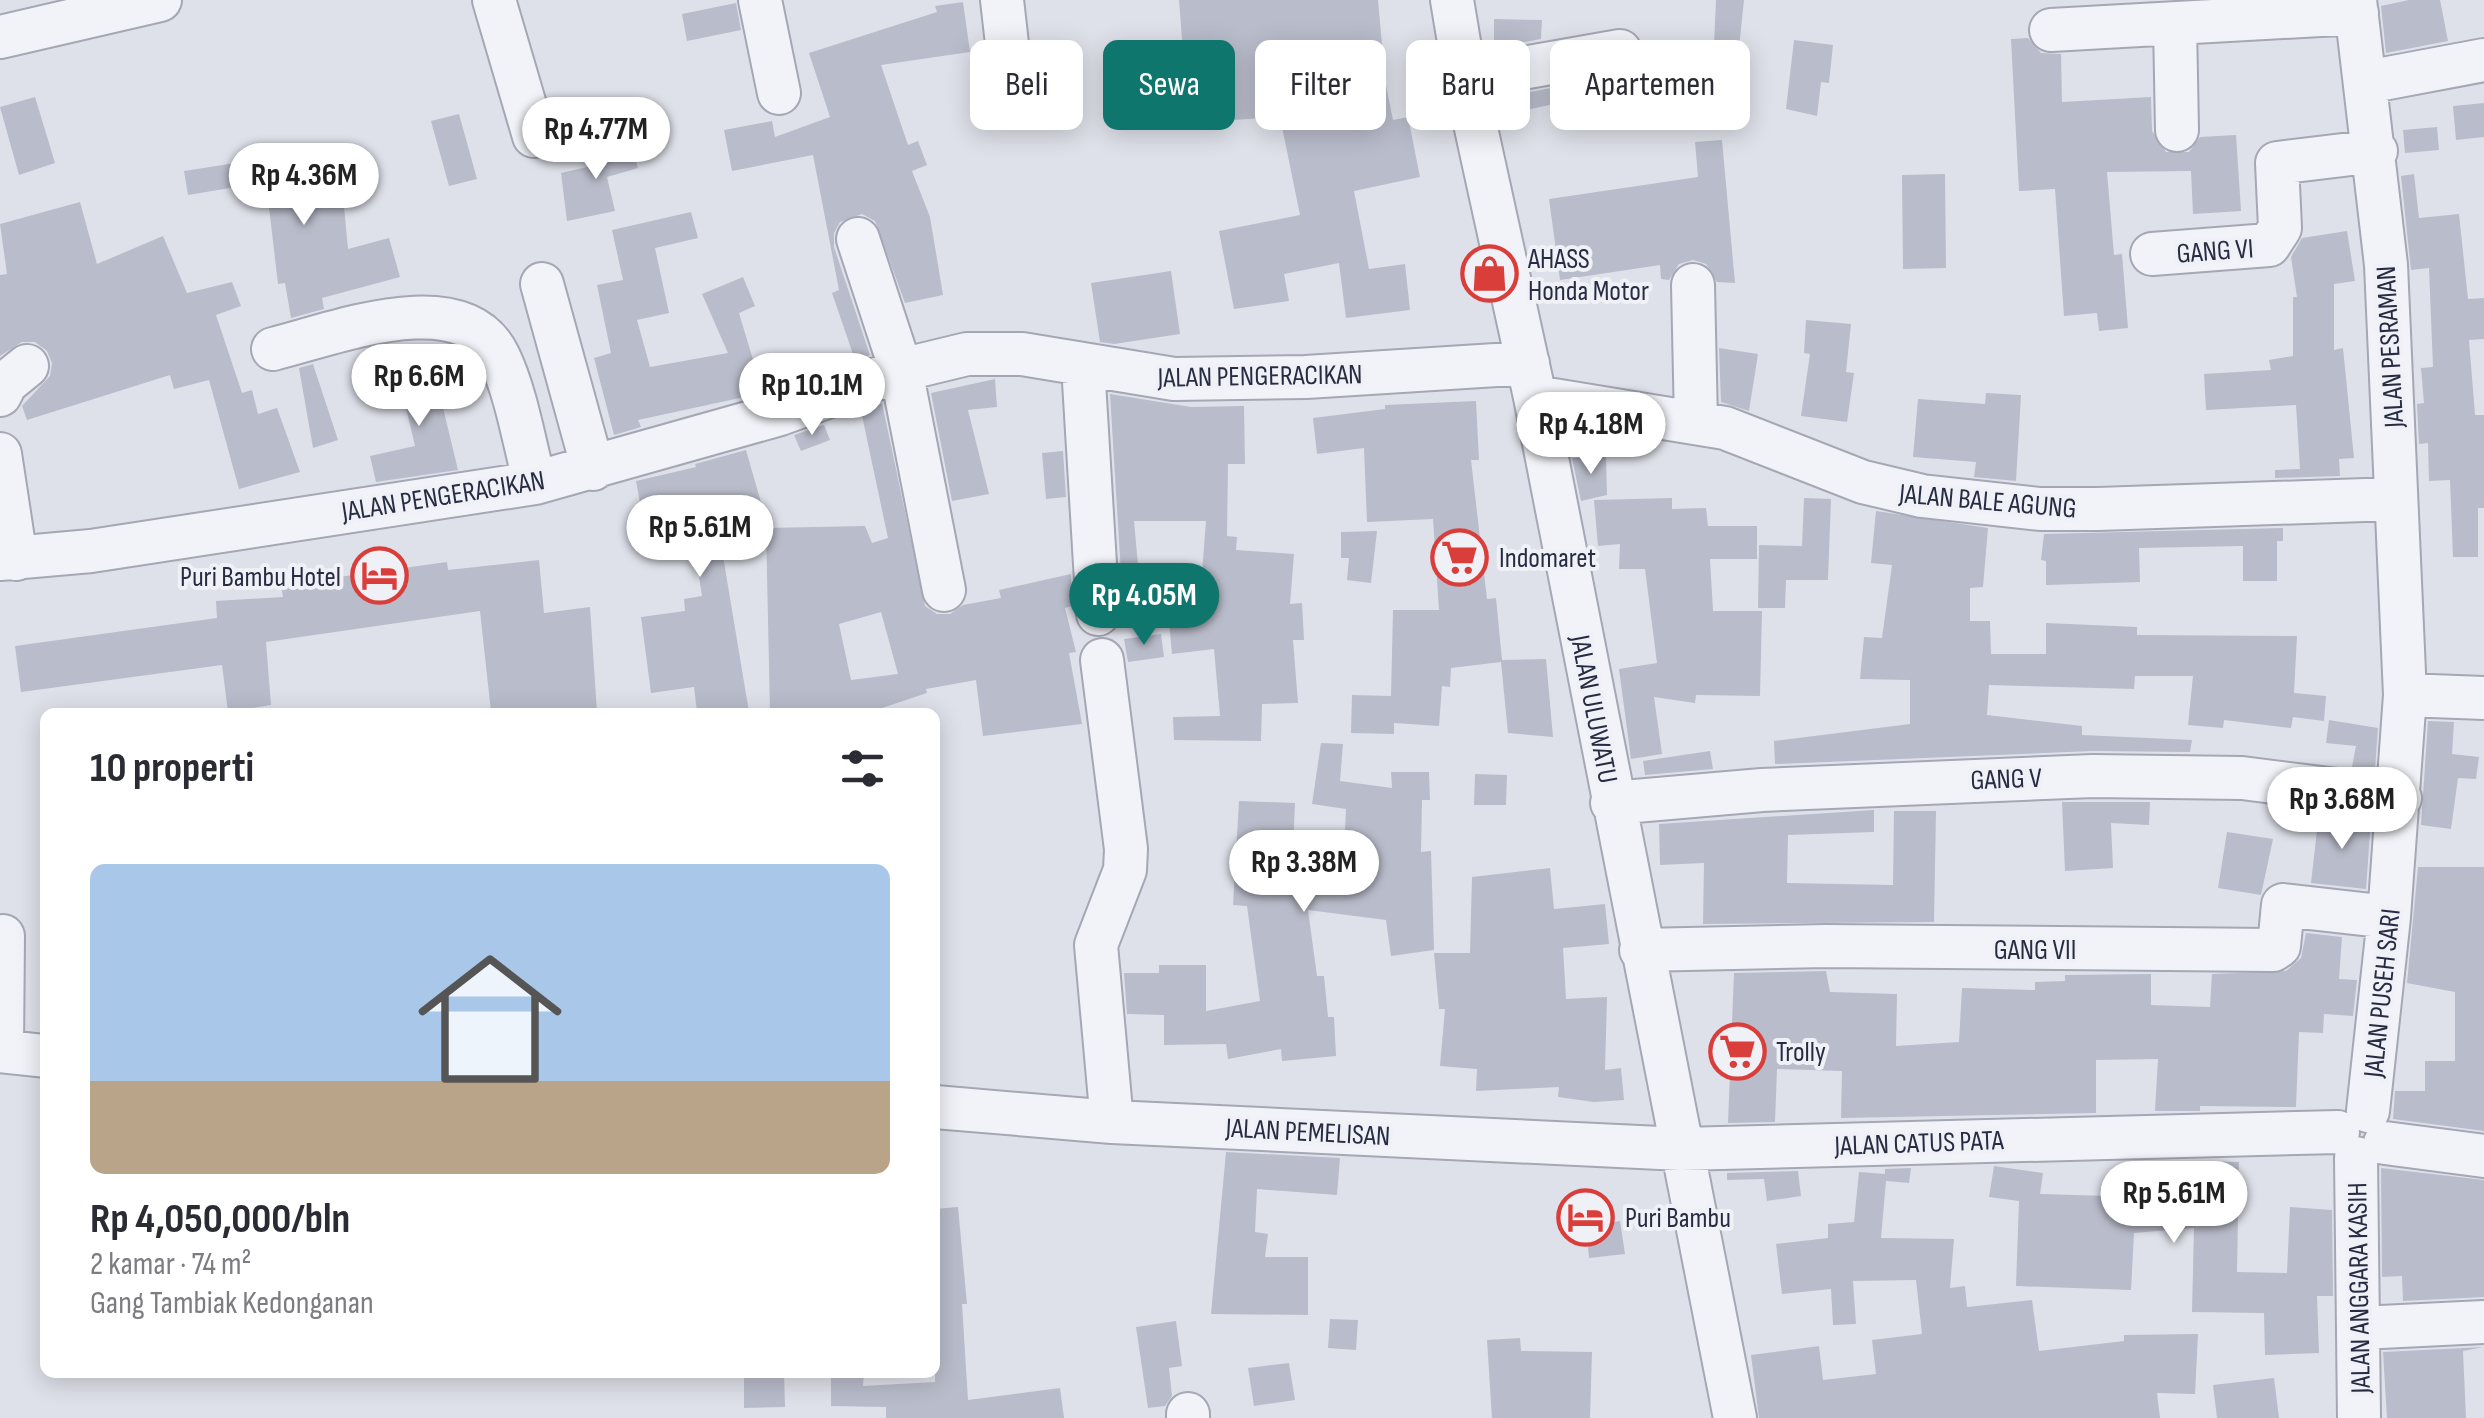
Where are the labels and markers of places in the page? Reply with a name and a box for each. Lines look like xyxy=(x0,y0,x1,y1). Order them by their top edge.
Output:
pin: Rp 4.77M xyxy=(493,97,699,182)
pin: Rp 4.36M xyxy=(201,143,407,228)
place label: AHASS Honda Motor xyxy=(1527,243,1649,308)
shop icon: AHASS Honda Motor xyxy=(1459,244,1519,304)
pin: Rp 6.6M xyxy=(327,344,511,429)
pin: Rp 10.1M xyxy=(709,353,915,438)
pin: Rp 4.18M xyxy=(1488,392,1694,477)
pin: Rp 5.61M xyxy=(597,495,803,580)
supermarket icon: Indomaret xyxy=(1430,527,1490,587)
place label: Indomaret xyxy=(1499,542,1596,575)
hotel icon: Puri Bambu Hotel xyxy=(350,546,410,606)
place label: Puri Bambu Hotel xyxy=(180,561,341,594)
pin: Rp 4.05M xyxy=(1041,563,1247,648)
pin: Rp 3.68M xyxy=(2239,767,2445,852)
pin: Rp 3.38M xyxy=(1201,830,1407,915)
supermarket icon: Trolly xyxy=(1707,1021,1767,1081)
place label: Trolly xyxy=(1776,1036,1826,1069)
pin: Rp 5.61M xyxy=(2071,1161,2277,1246)
hotel icon: Puri Bambu xyxy=(1556,1187,1616,1247)
place label: Puri Bambu xyxy=(1625,1202,1731,1235)

